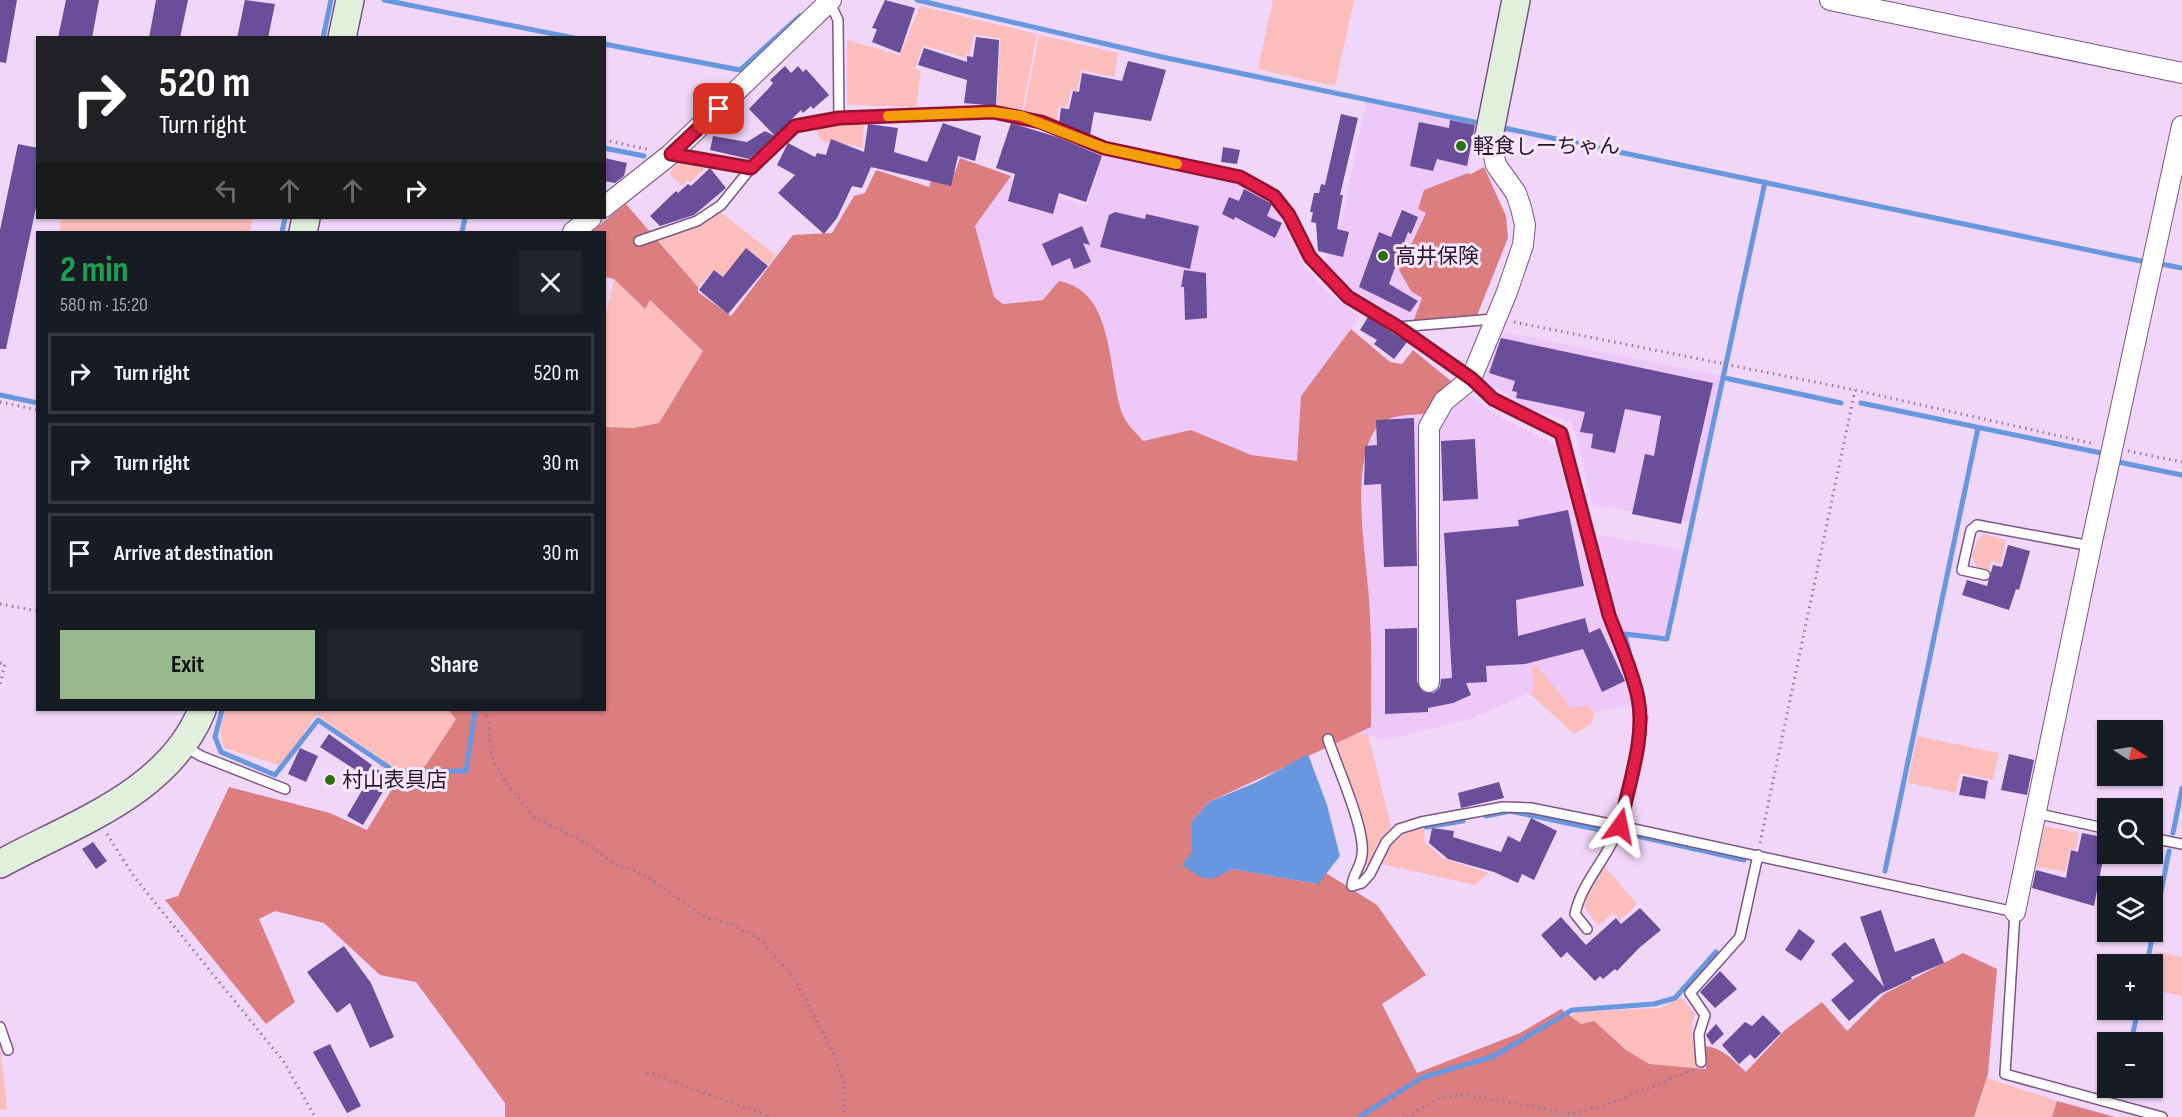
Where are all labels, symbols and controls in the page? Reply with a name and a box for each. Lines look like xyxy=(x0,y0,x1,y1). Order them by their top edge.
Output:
text: 520 m xyxy=(159,58,250,109)
icon: right xyxy=(60,60,138,138)
pin xyxy=(693,83,744,134)
icon: arrive xyxy=(702,92,735,125)
text: Turn right xyxy=(159,109,246,141)
place label: 軽食しーちゃん xyxy=(1473,134,1620,159)
marker: 軽食しーちゃん xyxy=(1454,139,1468,153)
icon: left xyxy=(210,174,243,207)
icon: ahead xyxy=(273,174,306,207)
icon: ahead xyxy=(336,174,369,207)
icon: right xyxy=(399,174,432,207)
place label: 高井保険 xyxy=(1395,244,1479,269)
text: 2 min xyxy=(60,249,129,292)
marker: 高井保険 xyxy=(1376,249,1390,263)
button: close xyxy=(519,251,582,314)
text: 580 m · 15:20 xyxy=(60,293,148,317)
icon: right xyxy=(63,357,96,390)
text: Turn right xyxy=(114,360,190,387)
text: 520 m xyxy=(534,360,579,387)
icon: right xyxy=(63,447,96,480)
text: Turn right xyxy=(114,450,190,477)
text: 30 m xyxy=(542,450,579,477)
icon: arrive xyxy=(63,537,96,570)
text: Arrive at destination xyxy=(114,540,273,567)
text: 30 m xyxy=(542,540,579,567)
button: Exit xyxy=(60,630,315,699)
button: Share xyxy=(327,630,582,699)
north arrow xyxy=(2097,720,2163,786)
map controls xyxy=(2097,720,2163,1098)
place label: 村山表具店 xyxy=(342,768,447,793)
marker: 村山表具店 xyxy=(323,773,337,787)
position arrow xyxy=(1588,794,1652,858)
button: search xyxy=(2097,798,2163,864)
button: layers xyxy=(2097,876,2163,942)
button: + xyxy=(2097,954,2163,1020)
button: − xyxy=(2097,1032,2163,1098)

